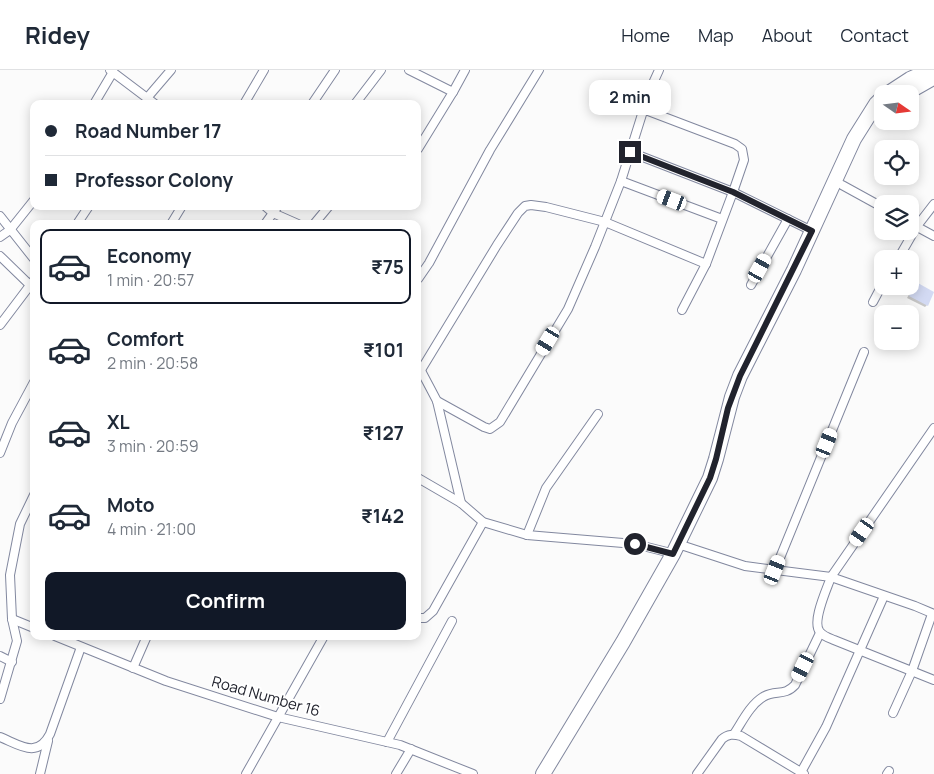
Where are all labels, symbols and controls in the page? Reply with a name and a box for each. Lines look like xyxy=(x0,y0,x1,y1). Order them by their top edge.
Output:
text: Ridey xyxy=(25,18,90,51)
text: Home xyxy=(621,23,670,47)
text: Map xyxy=(698,23,734,47)
text: About xyxy=(762,23,812,47)
text: Contact xyxy=(840,23,909,47)
callout: 2 min xyxy=(589,79,671,114)
north arrow xyxy=(874,85,919,130)
map controls xyxy=(874,85,919,350)
text: 2 min xyxy=(609,86,651,108)
text: Road Number 17 xyxy=(75,118,221,144)
button: locate xyxy=(874,140,919,185)
route end xyxy=(619,141,641,163)
text: Professor Colony xyxy=(75,167,233,193)
car xyxy=(655,188,688,212)
button: layers xyxy=(874,195,919,240)
text: Economy xyxy=(107,243,191,269)
icon: car xyxy=(47,244,92,289)
button: + xyxy=(874,250,919,295)
car xyxy=(746,251,773,285)
text: ₹75 xyxy=(371,254,404,280)
text: 1 min · 20:57 xyxy=(107,269,194,291)
button: − xyxy=(874,305,919,350)
car xyxy=(533,324,562,358)
text: Comfort xyxy=(107,326,184,352)
icon: car xyxy=(47,327,92,372)
text: ₹101 xyxy=(363,337,404,363)
text: 2 min · 20:58 xyxy=(107,352,198,374)
text: XL xyxy=(107,409,130,435)
icon: car xyxy=(47,410,92,455)
text: ₹127 xyxy=(362,420,404,446)
car xyxy=(814,426,839,460)
text: 3 min · 20:59 xyxy=(107,435,199,457)
text: Moto xyxy=(107,492,154,518)
icon: car xyxy=(47,493,92,538)
text: ₹142 xyxy=(361,503,404,529)
car xyxy=(847,515,876,549)
text: 4 min · 21:00 xyxy=(107,518,196,540)
route start xyxy=(624,533,646,555)
car xyxy=(762,553,787,587)
button: Confirm xyxy=(45,572,406,630)
car xyxy=(789,650,816,684)
street label: Road Number 16 xyxy=(209,671,323,721)

